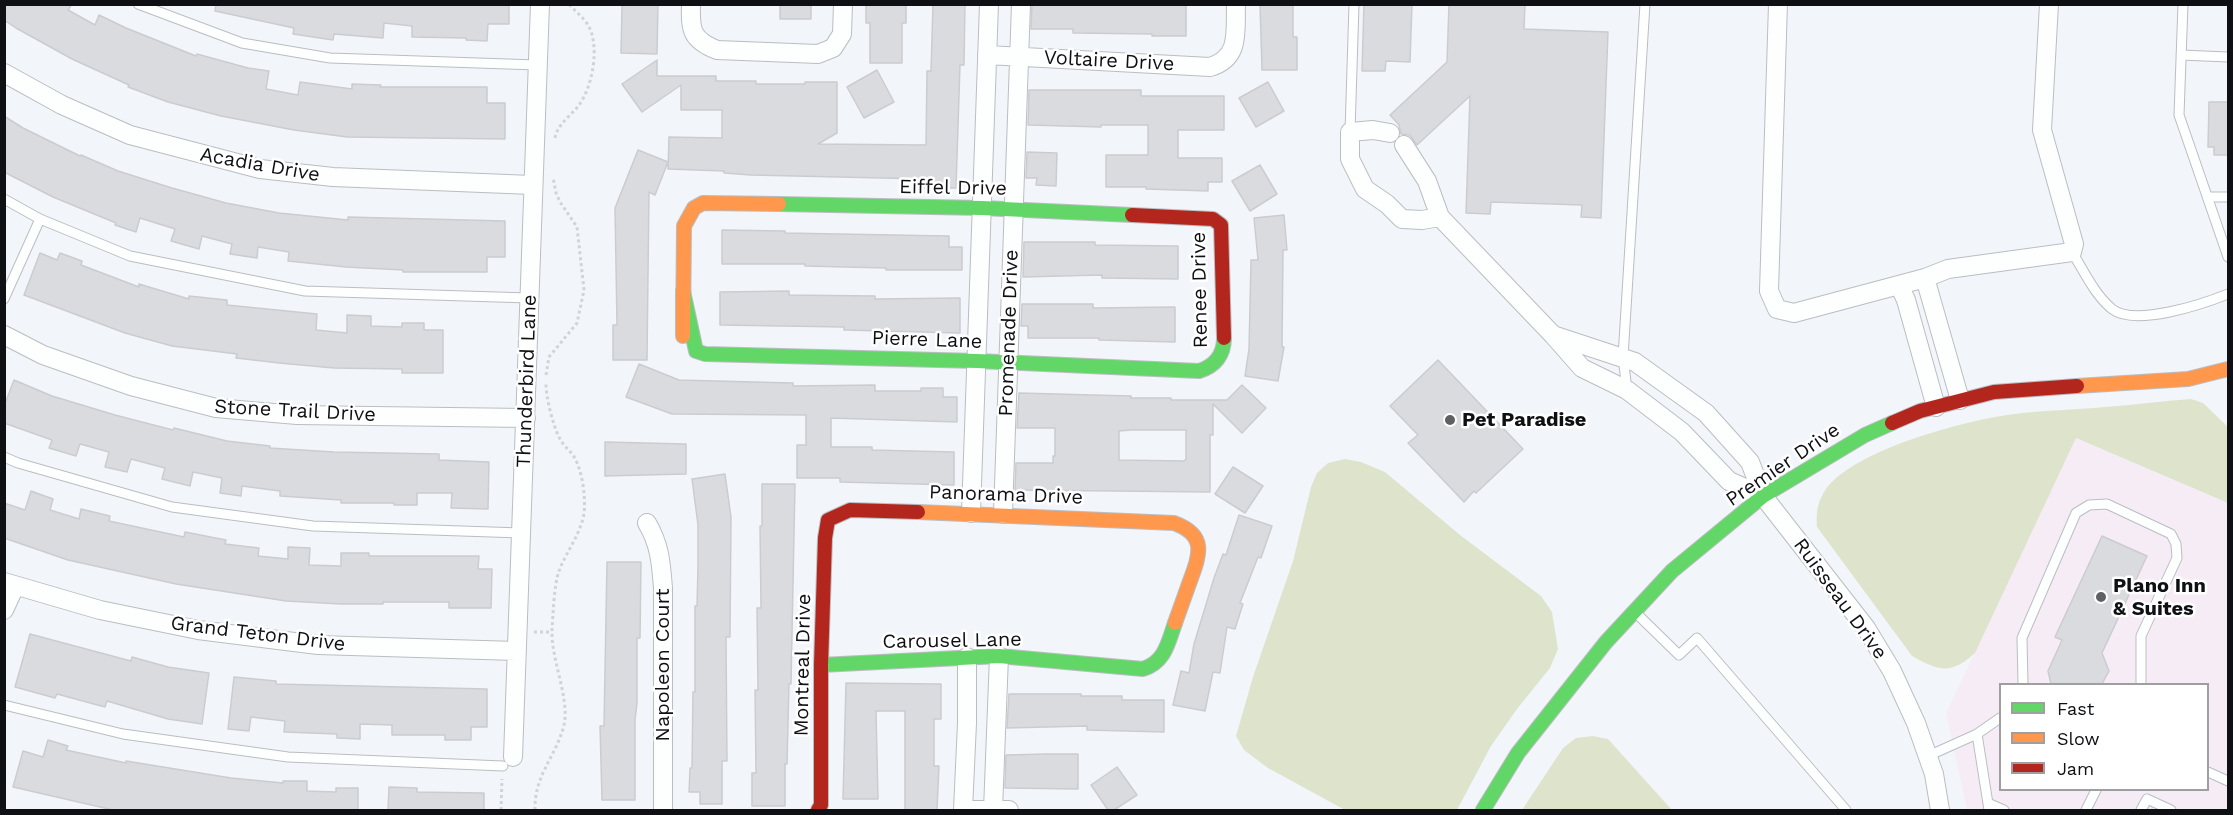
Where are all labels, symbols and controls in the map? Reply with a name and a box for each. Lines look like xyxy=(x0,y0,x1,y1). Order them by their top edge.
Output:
street label: Voltaire Drive xyxy=(1043,46,1175,76)
street label: Acadia Drive xyxy=(198,143,322,187)
street label: Eiffel Drive xyxy=(899,175,1007,201)
street label: Renee Drive xyxy=(1187,232,1213,348)
street label: Promenade Drive xyxy=(994,249,1024,417)
street label: Thunderbird Lane xyxy=(512,294,542,468)
street label: Pierre Lane xyxy=(871,326,983,354)
street label: Stone Trail Drive xyxy=(214,395,376,427)
place label: Pet Paradise xyxy=(1462,408,1586,432)
marker: Pet Paradise xyxy=(1443,413,1457,427)
street label: Premier Drive xyxy=(1721,418,1845,512)
street label: Panorama Drive xyxy=(929,480,1083,510)
street label: Ruisseau Drive xyxy=(1788,534,1892,664)
place label: Plano Inn & Suites xyxy=(2113,574,2206,621)
street label: Napoleon Court xyxy=(651,588,675,742)
marker: Plano Inn & Suites xyxy=(2094,590,2108,604)
street label: Montreal Drive xyxy=(790,593,816,737)
street label: Grand Teton Drive xyxy=(169,611,347,657)
street label: Carousel Lane xyxy=(882,628,1022,654)
legend xyxy=(1999,683,2209,791)
text: Fast xyxy=(2057,698,2094,719)
text: Slow xyxy=(2057,728,2100,749)
text: Jam xyxy=(2057,758,2094,779)

